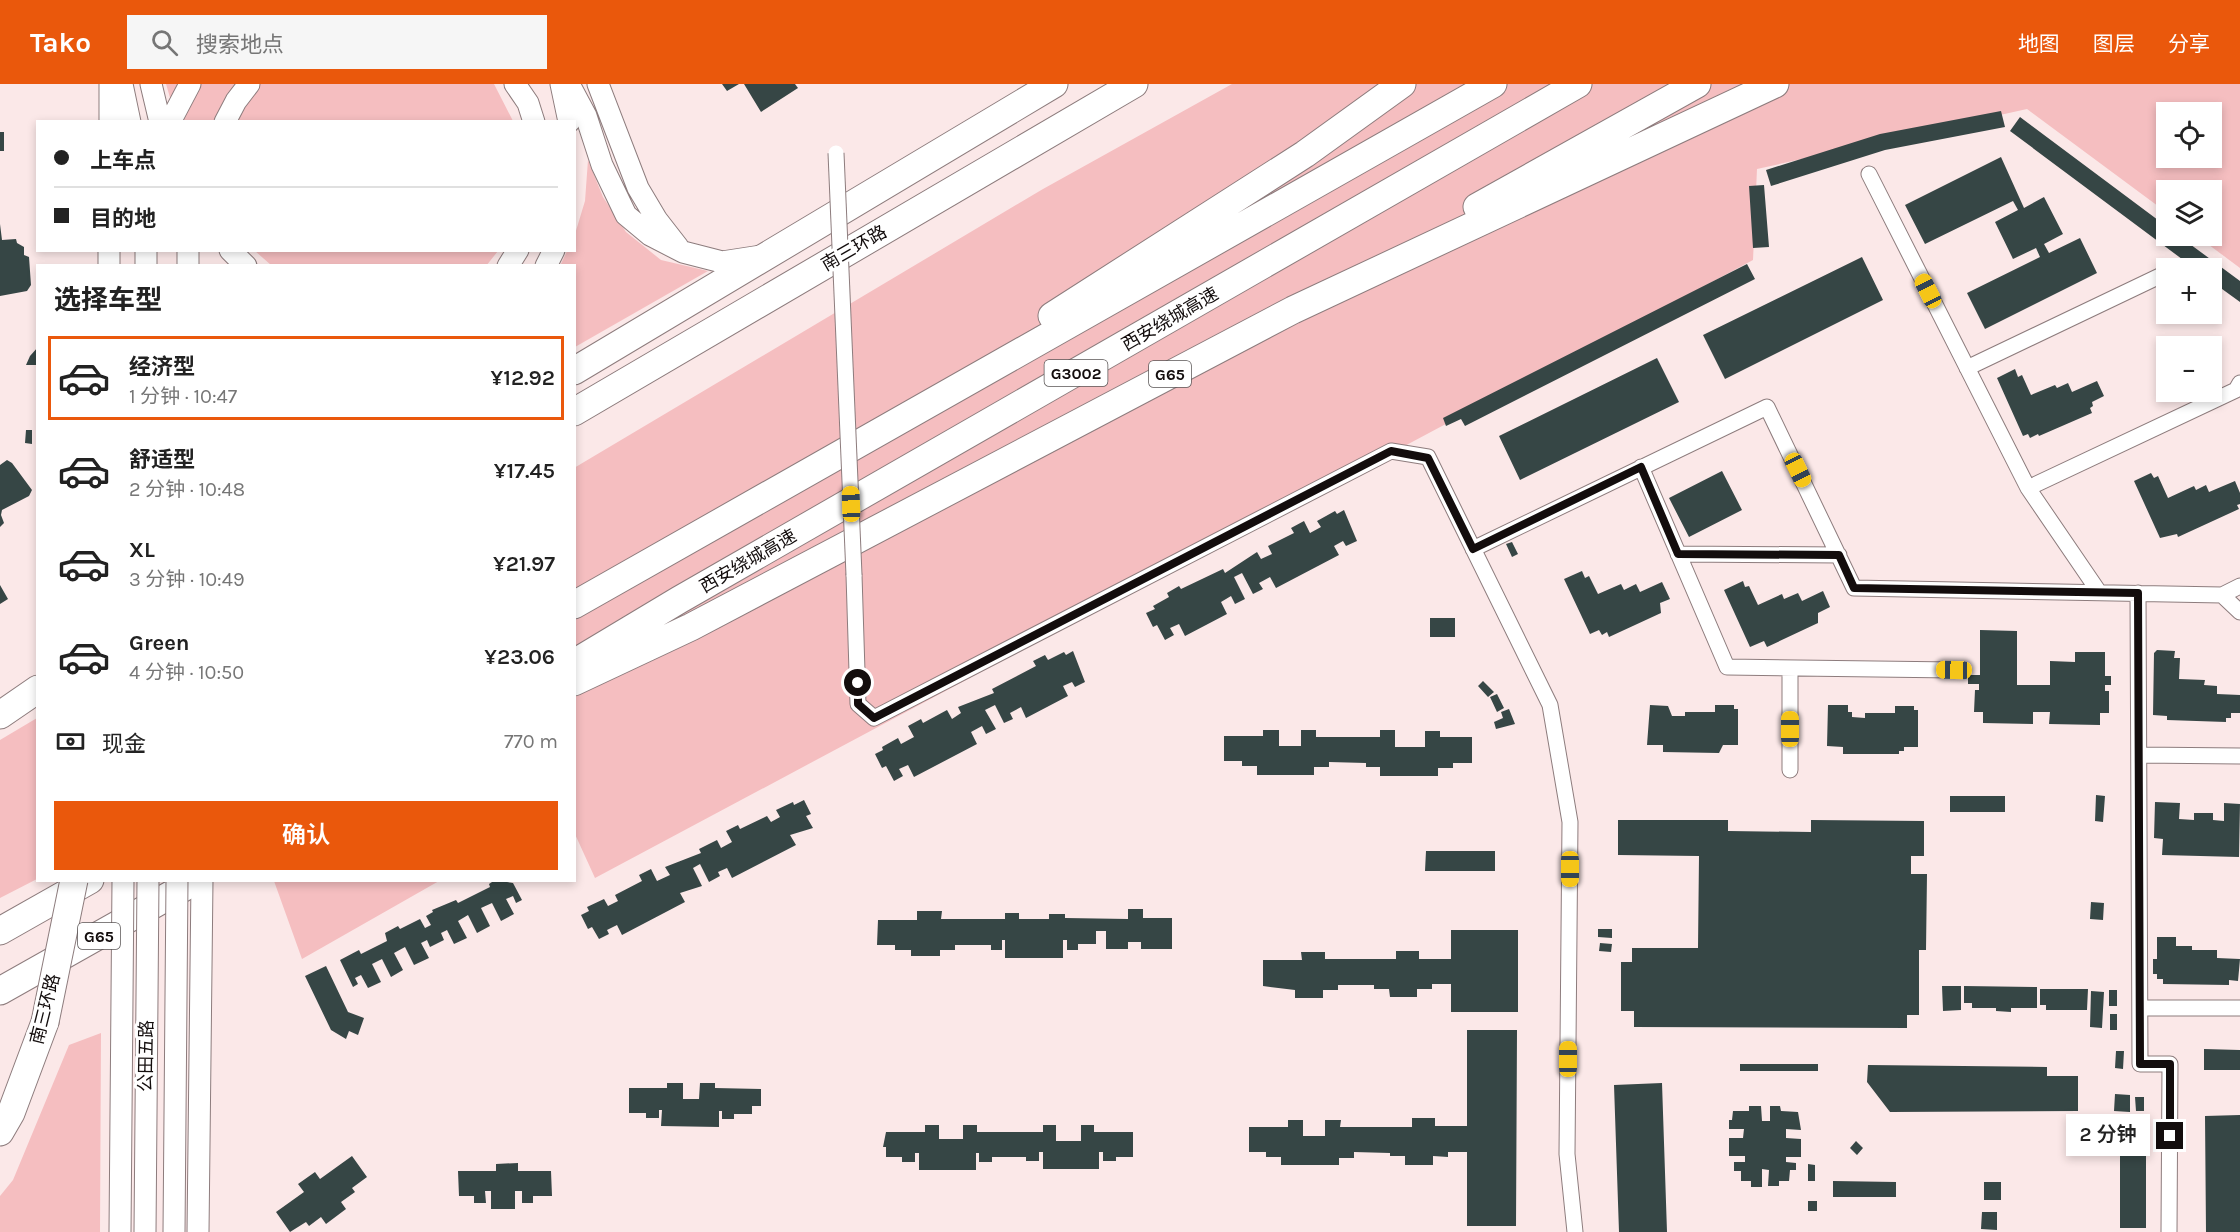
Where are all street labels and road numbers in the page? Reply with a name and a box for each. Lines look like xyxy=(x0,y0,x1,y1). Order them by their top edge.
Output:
street label: 南三环路 xyxy=(817,220,891,276)
street label: 西安绕城高速 xyxy=(1118,282,1222,356)
road number: G3002 xyxy=(1044,360,1108,386)
road number: G65 xyxy=(1149,361,1191,387)
street label: 西安绕城高速 xyxy=(696,524,800,598)
road number: G65 xyxy=(78,923,120,949)
street label: 南三环路 xyxy=(26,971,64,1047)
street label: 公田五路 xyxy=(134,1020,158,1092)

